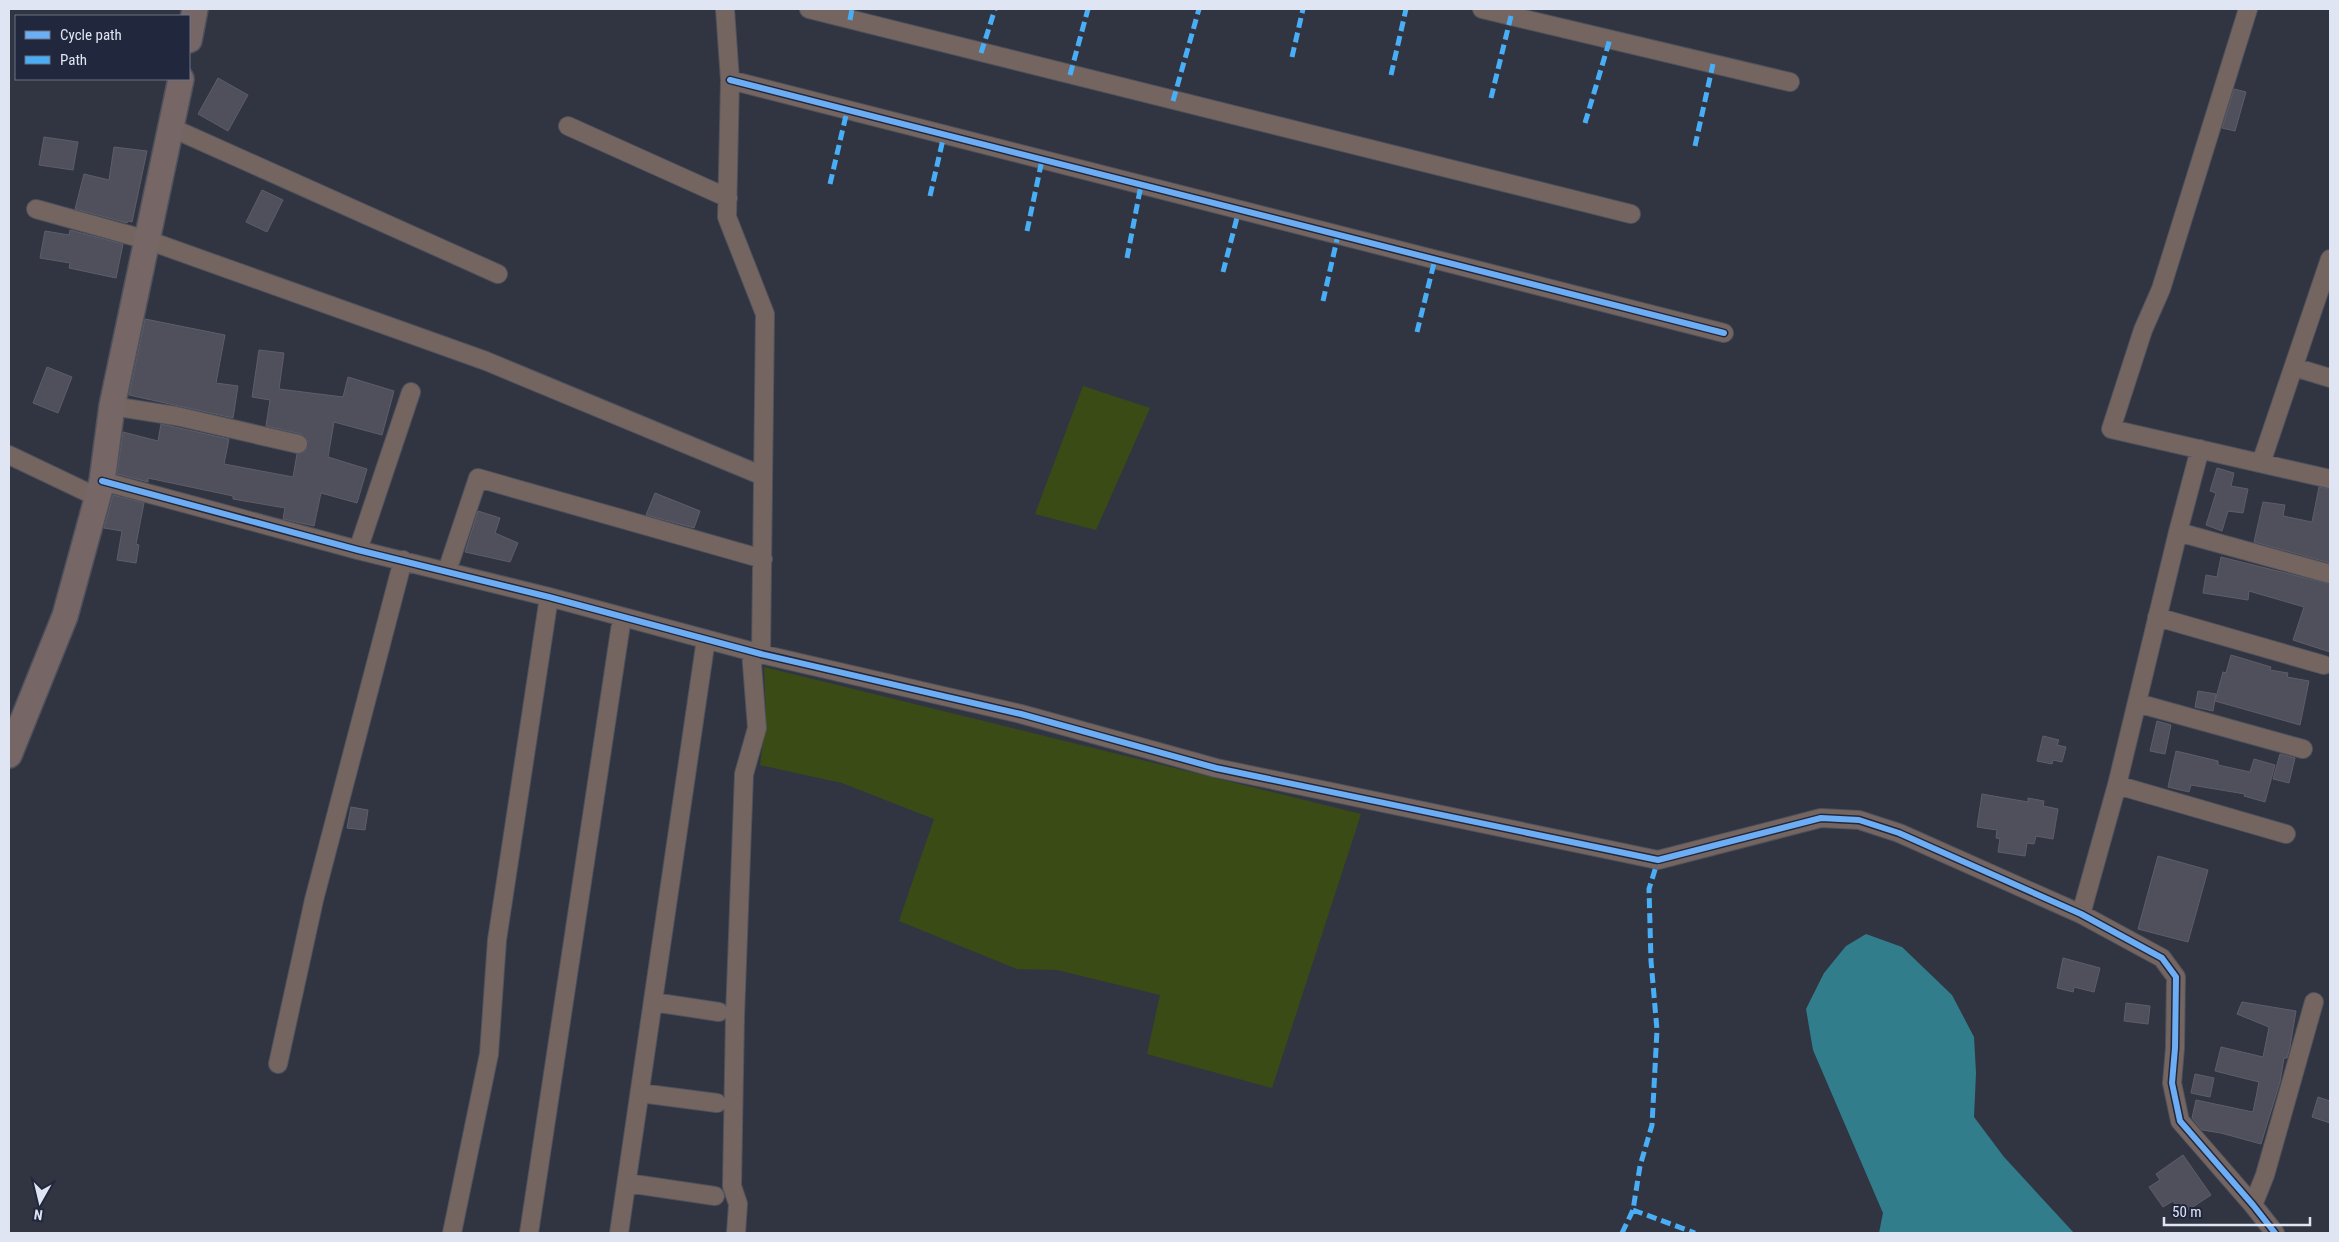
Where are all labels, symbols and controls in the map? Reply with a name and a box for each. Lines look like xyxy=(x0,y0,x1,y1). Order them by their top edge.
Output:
legend xyxy=(15,15,190,80)
text: Cycle path xyxy=(60,26,122,44)
text: Path xyxy=(60,51,87,69)
north arrow xyxy=(15,1177,65,1227)
scale bar xyxy=(2164,1194,2310,1226)
text: 50 m xyxy=(2172,1203,2202,1221)
text: N xyxy=(33,1206,44,1223)

